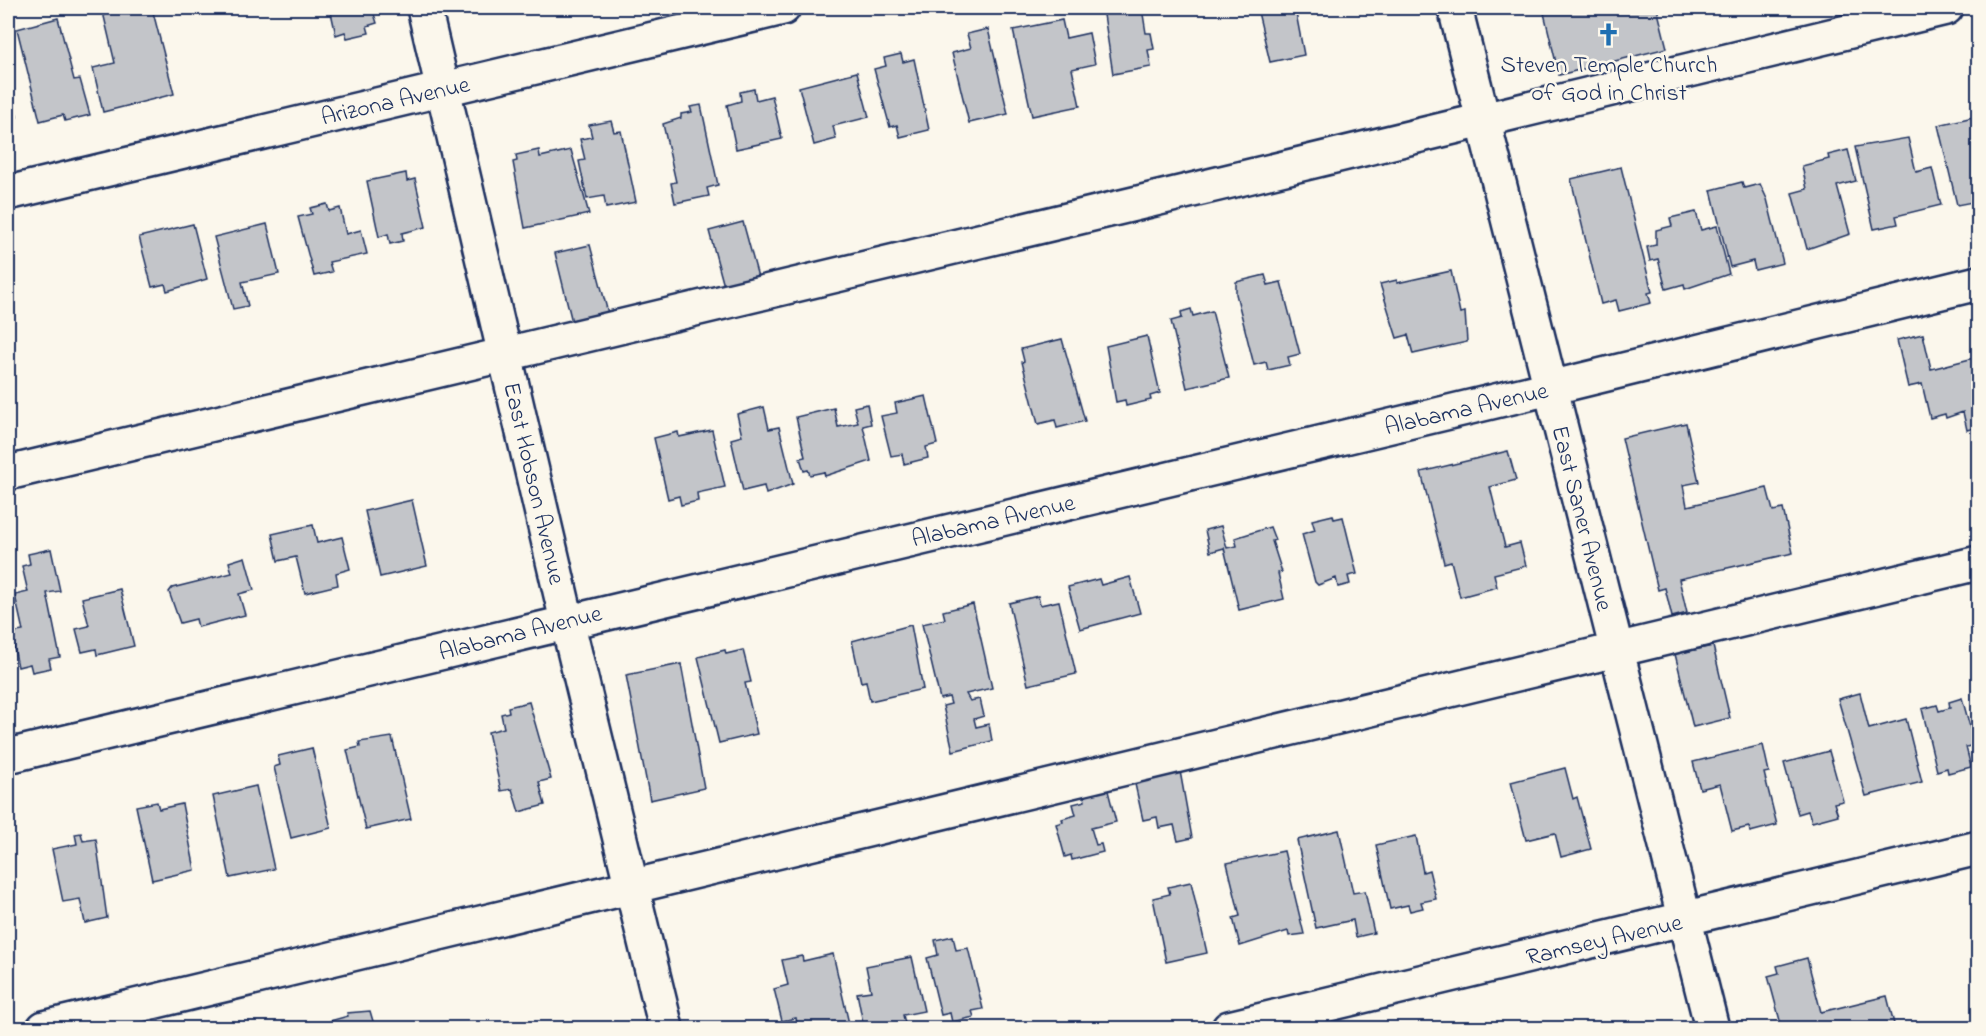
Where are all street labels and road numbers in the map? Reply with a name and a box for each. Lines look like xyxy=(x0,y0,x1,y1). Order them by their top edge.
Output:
street label: Arizona Avenue xyxy=(318,68,474,137)
street label: Alabama Avenue xyxy=(1381,375,1552,446)
street label: East Hobson Avenue xyxy=(492,379,573,588)
street label: East Saner Avenue xyxy=(1541,422,1621,615)
street label: Alabama Avenue xyxy=(908,487,1079,558)
street label: Alabama Avenue xyxy=(435,597,606,672)
street label: Ramsey Avenue xyxy=(1523,906,1686,977)

